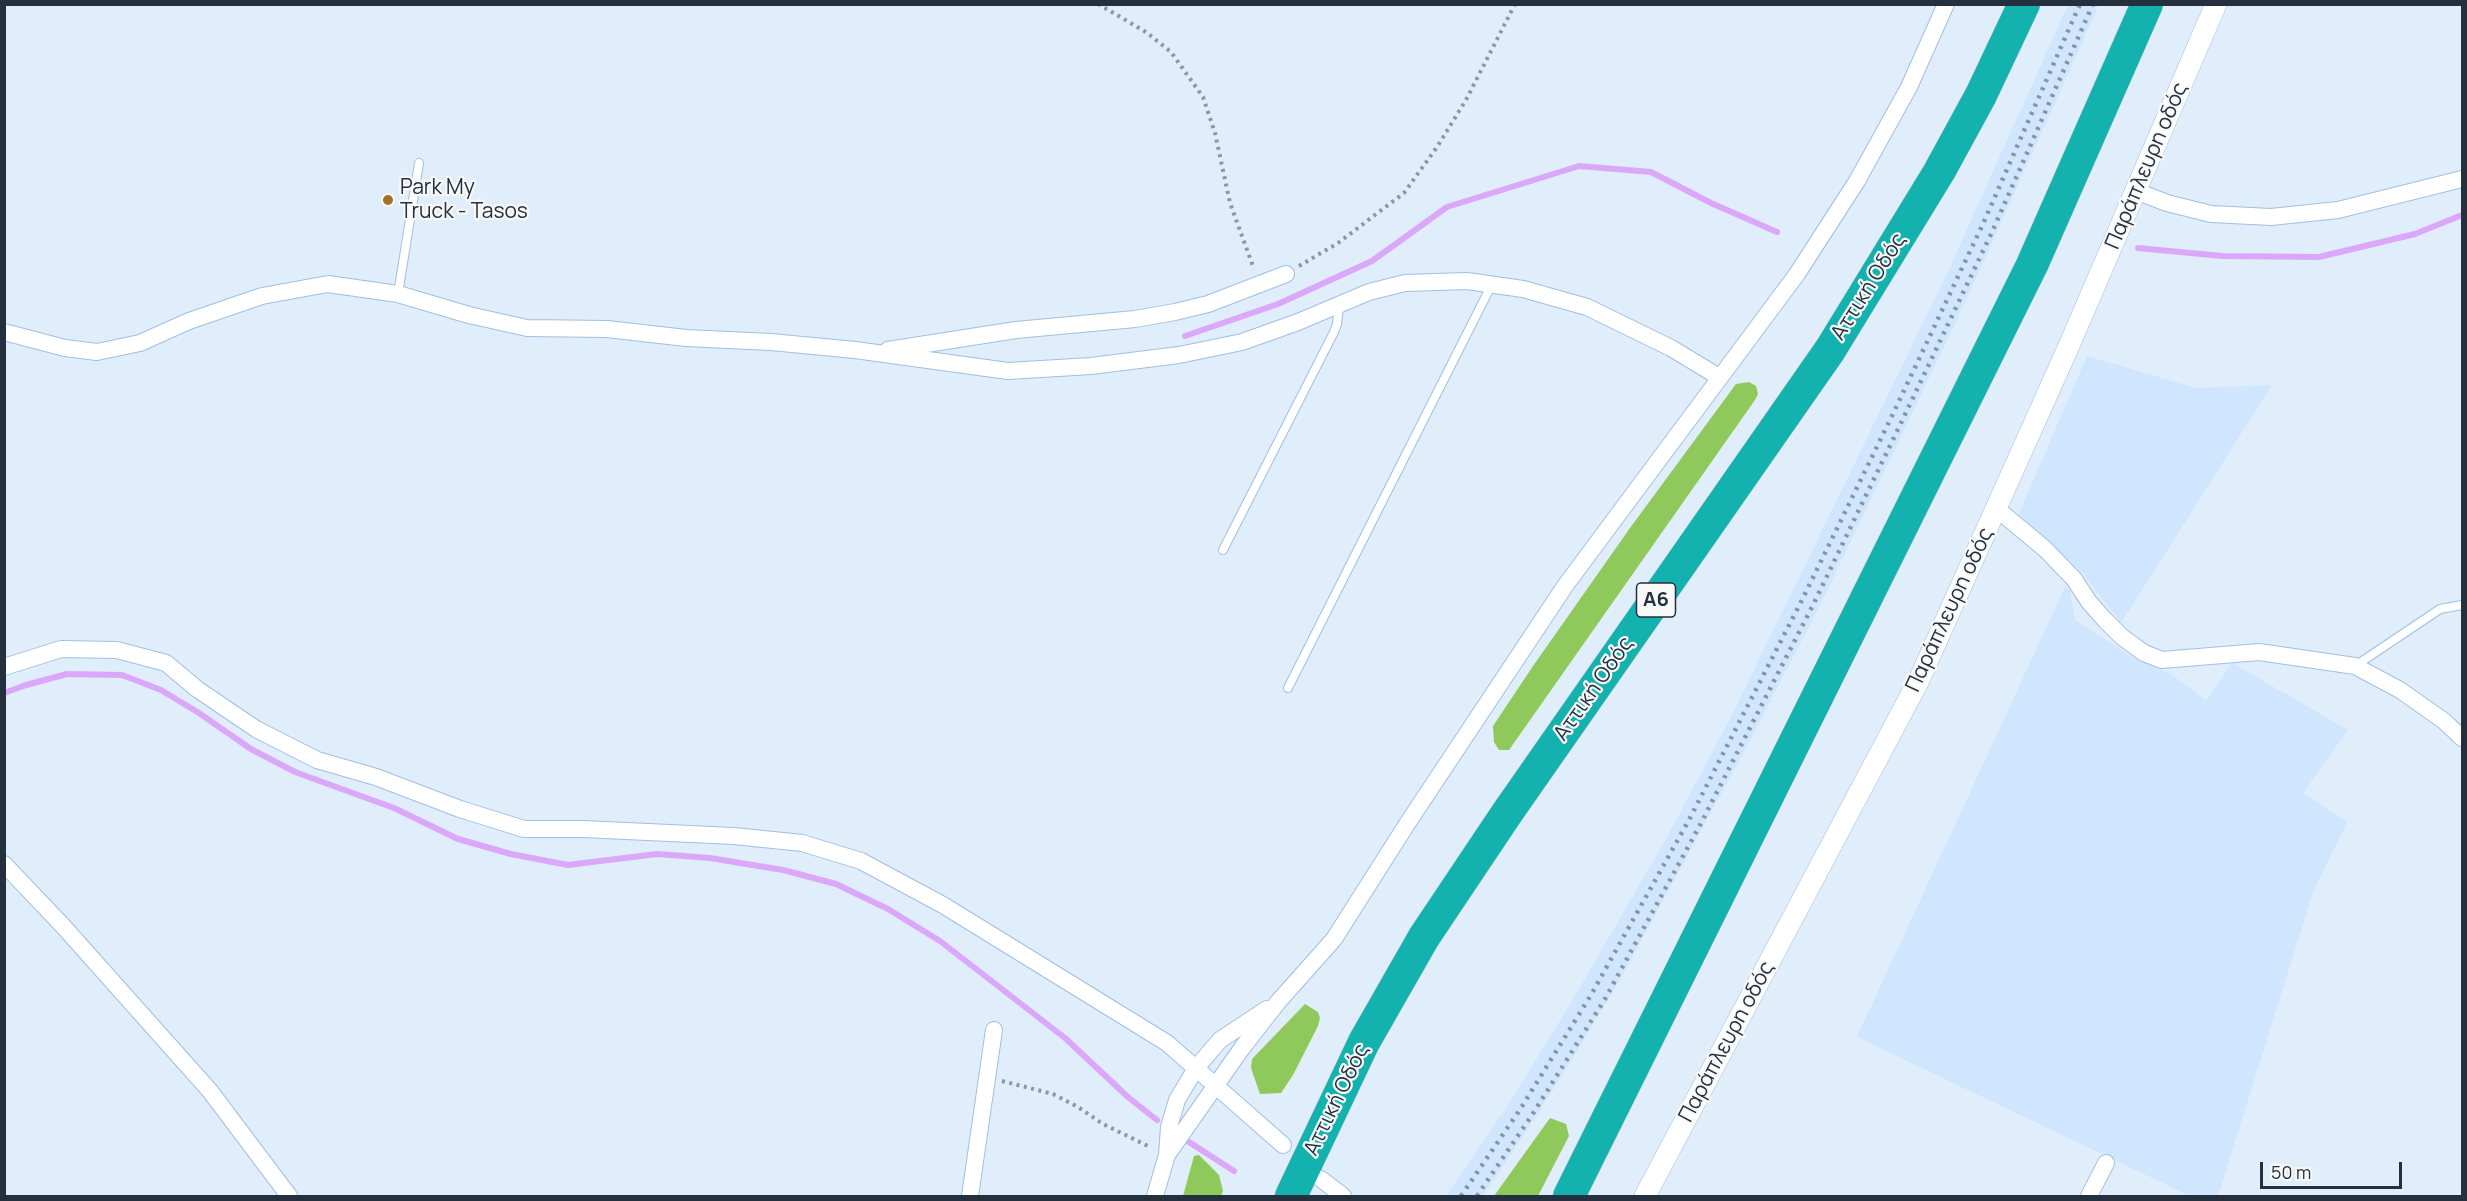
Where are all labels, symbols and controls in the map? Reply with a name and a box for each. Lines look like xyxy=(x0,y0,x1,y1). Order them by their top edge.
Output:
street label: Παράπλευρη οδός xyxy=(2101,79,2193,253)
place label: Park My Truck - Tasos xyxy=(400,175,528,225)
marker: Park My Truck - Tasos xyxy=(381,193,395,207)
street label: Αττική Οδός xyxy=(1826,229,1912,345)
street label: Παράπλευρη οδός xyxy=(1901,524,1999,696)
road number: Α6 xyxy=(1636,583,1676,617)
street label: Αττική Οδός xyxy=(1549,632,1639,746)
street label: Παράπλευρη οδός xyxy=(1674,957,1780,1127)
street label: Αττική Οδός xyxy=(1299,1040,1375,1160)
scale bar xyxy=(2263,1150,2406,1188)
text: 50 m xyxy=(2271,1160,2311,1184)

